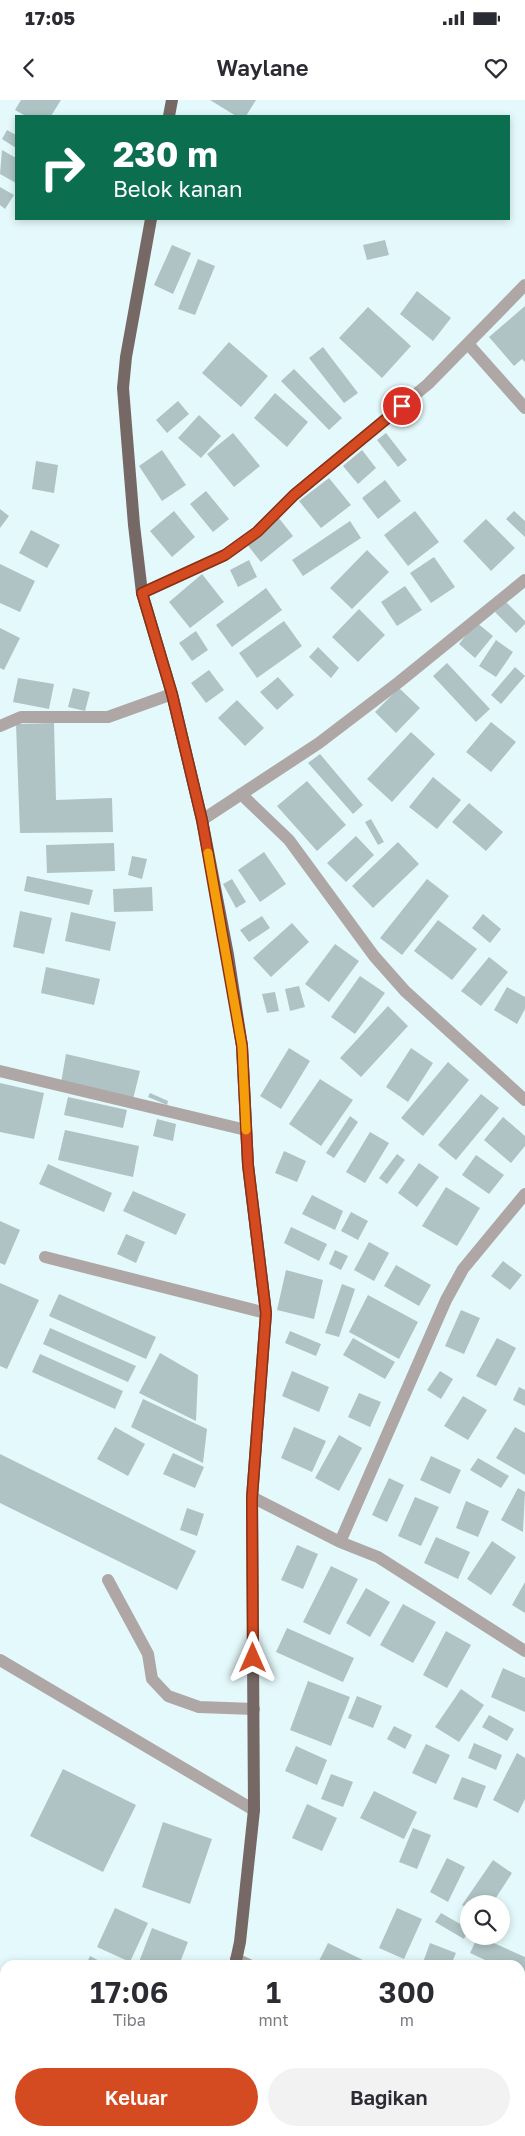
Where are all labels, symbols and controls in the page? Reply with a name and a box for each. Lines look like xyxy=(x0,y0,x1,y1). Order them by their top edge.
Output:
text: 17:05 xyxy=(25,6,75,29)
icon: back xyxy=(15,54,43,82)
text: Waylane xyxy=(217,54,308,81)
icon: heart xyxy=(482,54,510,82)
text: 230 m xyxy=(113,133,218,175)
icon: right xyxy=(30,135,95,200)
text: Belok kanan xyxy=(113,175,243,202)
pin xyxy=(381,385,423,427)
icon: arrive xyxy=(388,392,416,420)
position arrow xyxy=(226,1631,278,1683)
map controls xyxy=(460,1895,510,1945)
button: search xyxy=(460,1895,510,1945)
text: 17:06 xyxy=(90,1974,168,2010)
text: 1 xyxy=(266,1974,281,2010)
text: 300 xyxy=(379,1974,435,2010)
text: Tiba xyxy=(113,2010,146,2030)
text: mnt xyxy=(258,2010,289,2030)
text: m xyxy=(400,2010,414,2030)
button: Keluar xyxy=(15,2068,258,2126)
button: Bagikan xyxy=(268,2068,510,2126)

